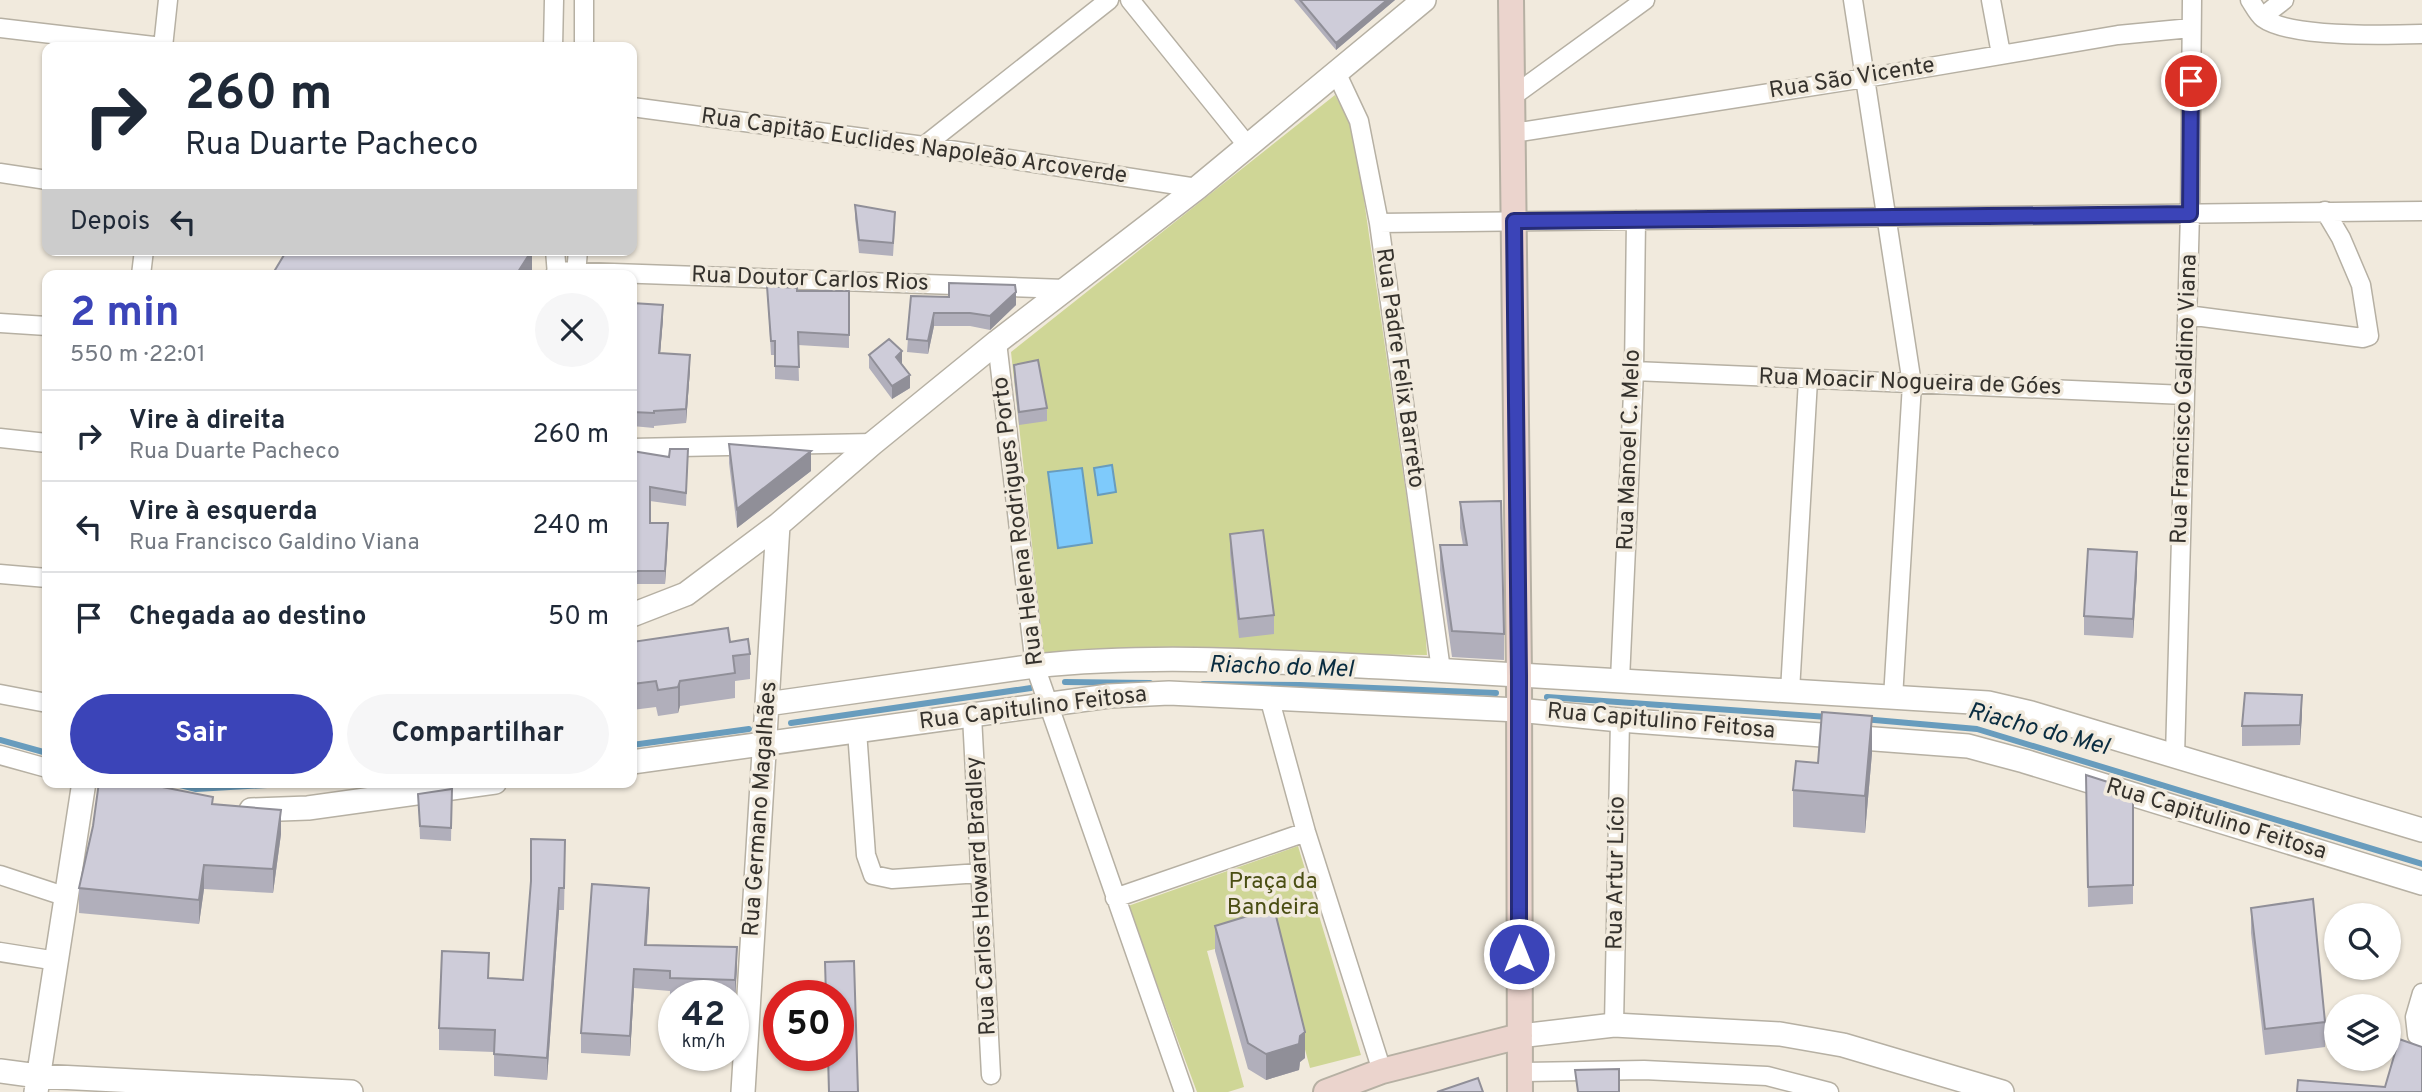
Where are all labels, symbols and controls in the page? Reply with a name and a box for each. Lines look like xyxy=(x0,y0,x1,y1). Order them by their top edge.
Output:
pin xyxy=(2161,51,2221,111)
street label: Rua São Vicente xyxy=(1767,52,1937,106)
icon: arrive xyxy=(2172,62,2210,100)
text: 260 m xyxy=(185,65,332,127)
icon: right xyxy=(70,70,161,161)
street label: Rua Capitão Euclides Napoleão Arcoverde xyxy=(699,103,1129,191)
text: Rua Duarte Pacheco xyxy=(185,126,478,166)
icon: left xyxy=(164,203,202,241)
text: Depois xyxy=(70,206,150,239)
street label: Rua Padre Felix Barreto xyxy=(1368,246,1430,490)
street label: Rua Francisco Galdino Viana xyxy=(2165,253,2205,545)
street label: Rua Doutor Carlos Rios xyxy=(691,261,929,299)
text: 2 min xyxy=(70,288,180,341)
button: close xyxy=(535,293,609,367)
text: 550 m · 22:01 xyxy=(70,341,206,370)
street label: Rua Manoel C. Melo xyxy=(1612,349,1648,551)
street label: Rua Moacir Nogueira de Góes xyxy=(1758,363,2062,403)
street label: Rua Helena Rodrigues Porto xyxy=(987,375,1051,667)
text: Vire à direita xyxy=(129,405,285,438)
icon: right xyxy=(70,417,108,455)
text: 260 m xyxy=(533,419,609,452)
text: Rua Duarte Pacheco xyxy=(129,438,340,467)
text: Vire à esquerda xyxy=(129,496,317,529)
icon: left xyxy=(70,508,108,546)
text: 240 m xyxy=(532,510,609,543)
text: Rua Francisco Galdino Viana xyxy=(129,529,420,558)
icon: arrive xyxy=(70,599,108,637)
text: Chegada ao destino xyxy=(129,601,366,634)
text: 50 m xyxy=(548,601,609,634)
water label: Riacho do Mel xyxy=(1208,650,1356,686)
street label: Rua Germano Magalhães xyxy=(738,680,784,938)
street label: Rua Capitulino Feitosa xyxy=(918,681,1148,737)
button: Sair xyxy=(70,694,333,774)
button: Compartilhar xyxy=(347,694,609,774)
water label: Riacho do Mel xyxy=(1964,697,2114,764)
street label: Rua Capitulino Feitosa xyxy=(1546,698,1776,746)
street label: Rua Carlos Howard Bradley xyxy=(960,756,1004,1036)
street label: Rua Capitulino Feitosa xyxy=(2102,773,2330,867)
street label: Rua Artur Lício xyxy=(1601,796,1633,950)
park label: Praça da Bandeira xyxy=(1227,868,1319,923)
map controls xyxy=(2324,903,2401,1071)
button: search xyxy=(2324,903,2401,980)
position arrow xyxy=(1482,917,1556,991)
speed limit sign: 50 xyxy=(763,980,854,1071)
text: 42 xyxy=(682,994,725,1038)
button: layers xyxy=(2324,994,2401,1071)
text: km/h xyxy=(682,1031,725,1054)

